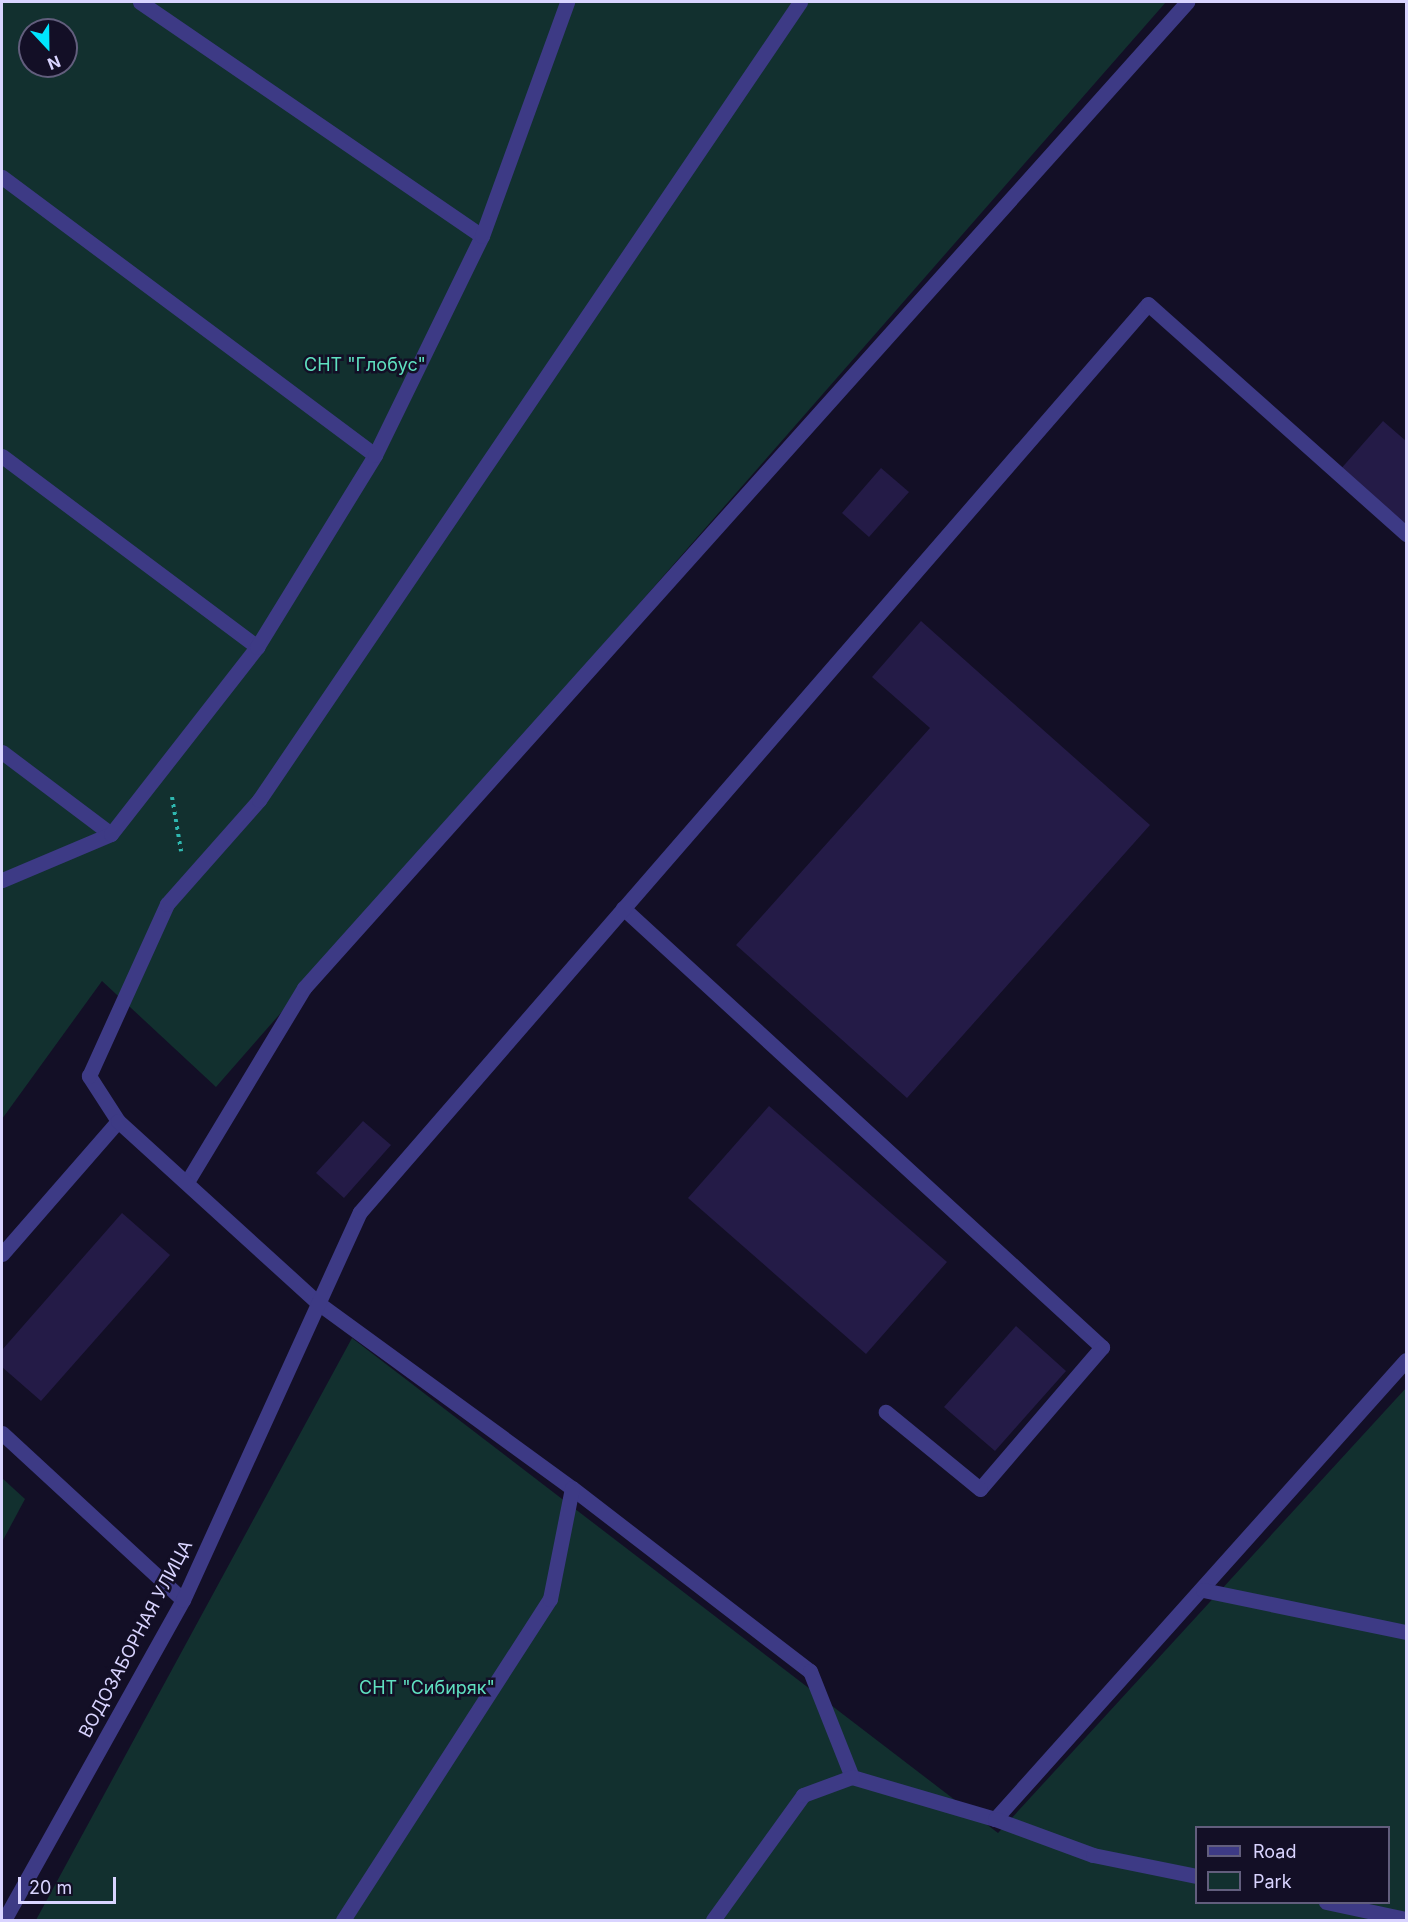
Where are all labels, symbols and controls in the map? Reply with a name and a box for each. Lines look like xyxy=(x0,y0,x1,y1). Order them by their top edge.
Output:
north arrow xyxy=(18,18,78,78)
text: N xyxy=(45,51,63,74)
park label: СНТ "Глобус" xyxy=(304,354,426,376)
street label: ВОДОЗАБОРНАЯ УЛИЦА xyxy=(75,1537,197,1741)
park label: СНТ "Сибиряк" xyxy=(359,1677,495,1699)
legend xyxy=(1195,1826,1390,1904)
text: Road xyxy=(1253,1841,1296,1862)
scale bar xyxy=(21,1865,118,1903)
text: Park xyxy=(1253,1871,1292,1892)
text: 20 m xyxy=(29,1877,72,1898)

